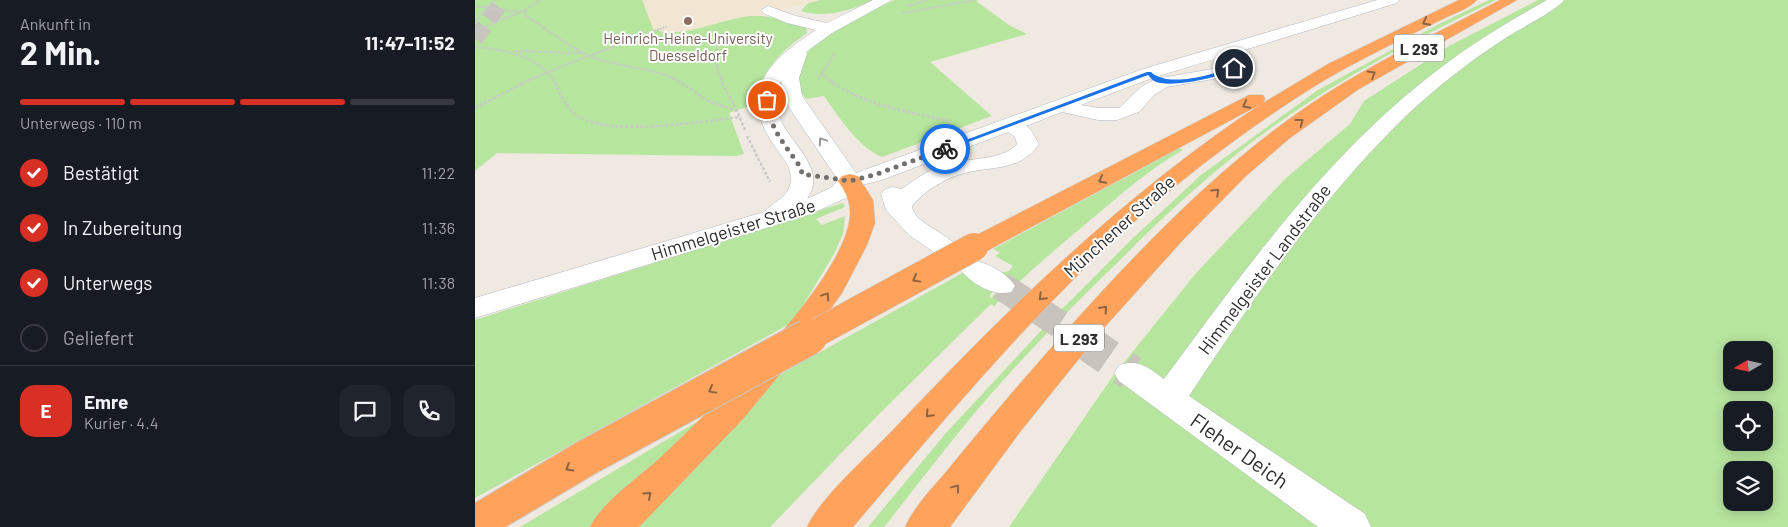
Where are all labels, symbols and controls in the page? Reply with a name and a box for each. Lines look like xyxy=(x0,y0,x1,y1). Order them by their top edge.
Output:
text: Ankunft in xyxy=(20,14,91,33)
marker: Heinrich-Heine-University Duesseldorf xyxy=(682,15,694,27)
one-way arrow xyxy=(1422,16,1431,26)
place label: Heinrich-Heine-University Duesseldorf xyxy=(603,29,773,64)
text: 11:47–11:52 xyxy=(365,31,455,54)
text: 2 Min. xyxy=(20,33,101,71)
road number: L 293 xyxy=(1394,34,1444,62)
pin xyxy=(1213,47,1255,89)
icon: home xyxy=(1220,54,1248,82)
one-way arrow xyxy=(1367,71,1376,81)
pin xyxy=(746,79,788,121)
icon: bag xyxy=(753,86,781,114)
one-way arrow xyxy=(1242,99,1251,109)
text: Unterwegs · 110 m xyxy=(20,113,142,132)
one-way arrow xyxy=(1294,119,1304,128)
courier xyxy=(920,124,970,174)
icon: bike xyxy=(931,135,959,163)
one-way arrow xyxy=(819,137,828,147)
icon: check xyxy=(20,159,48,187)
text: Bestätigt xyxy=(63,161,139,184)
text: 11:22 xyxy=(421,163,455,182)
street label: Münchener Straße xyxy=(1059,170,1179,282)
one-way arrow xyxy=(1098,174,1107,184)
street label: Himmelgeister Landstraße xyxy=(1193,179,1335,359)
one-way arrow xyxy=(1211,189,1220,198)
street label: Himmelgeister Straße xyxy=(648,194,818,264)
icon: check xyxy=(20,214,48,242)
text: In Zubereitung xyxy=(63,216,182,239)
text: 11:36 xyxy=(422,218,455,237)
icon: check xyxy=(20,269,48,297)
text: Unterwegs xyxy=(63,271,152,294)
one-way arrow xyxy=(912,272,921,282)
text: 11:38 xyxy=(422,273,455,292)
one-way arrow xyxy=(820,292,829,302)
one-way arrow xyxy=(1039,292,1048,301)
one-way arrow xyxy=(1098,306,1107,315)
road number: L 293 xyxy=(1054,324,1104,352)
text: Geliefert xyxy=(63,326,134,349)
north arrow xyxy=(1723,341,1773,391)
map controls xyxy=(1723,341,1773,511)
one-way arrow xyxy=(708,383,717,393)
button: chat xyxy=(339,385,391,437)
button: phone xyxy=(403,385,455,437)
text: Emre xyxy=(84,390,128,413)
text: E xyxy=(40,399,52,422)
button: locate xyxy=(1723,401,1773,451)
street label: Fleher Deich xyxy=(1186,407,1294,493)
one-way arrow xyxy=(926,408,935,417)
text: Kurier · 4.4 xyxy=(84,413,158,432)
one-way arrow xyxy=(566,461,575,471)
button: layers xyxy=(1723,461,1773,511)
one-way arrow xyxy=(950,484,959,494)
one-way arrow xyxy=(642,491,651,500)

